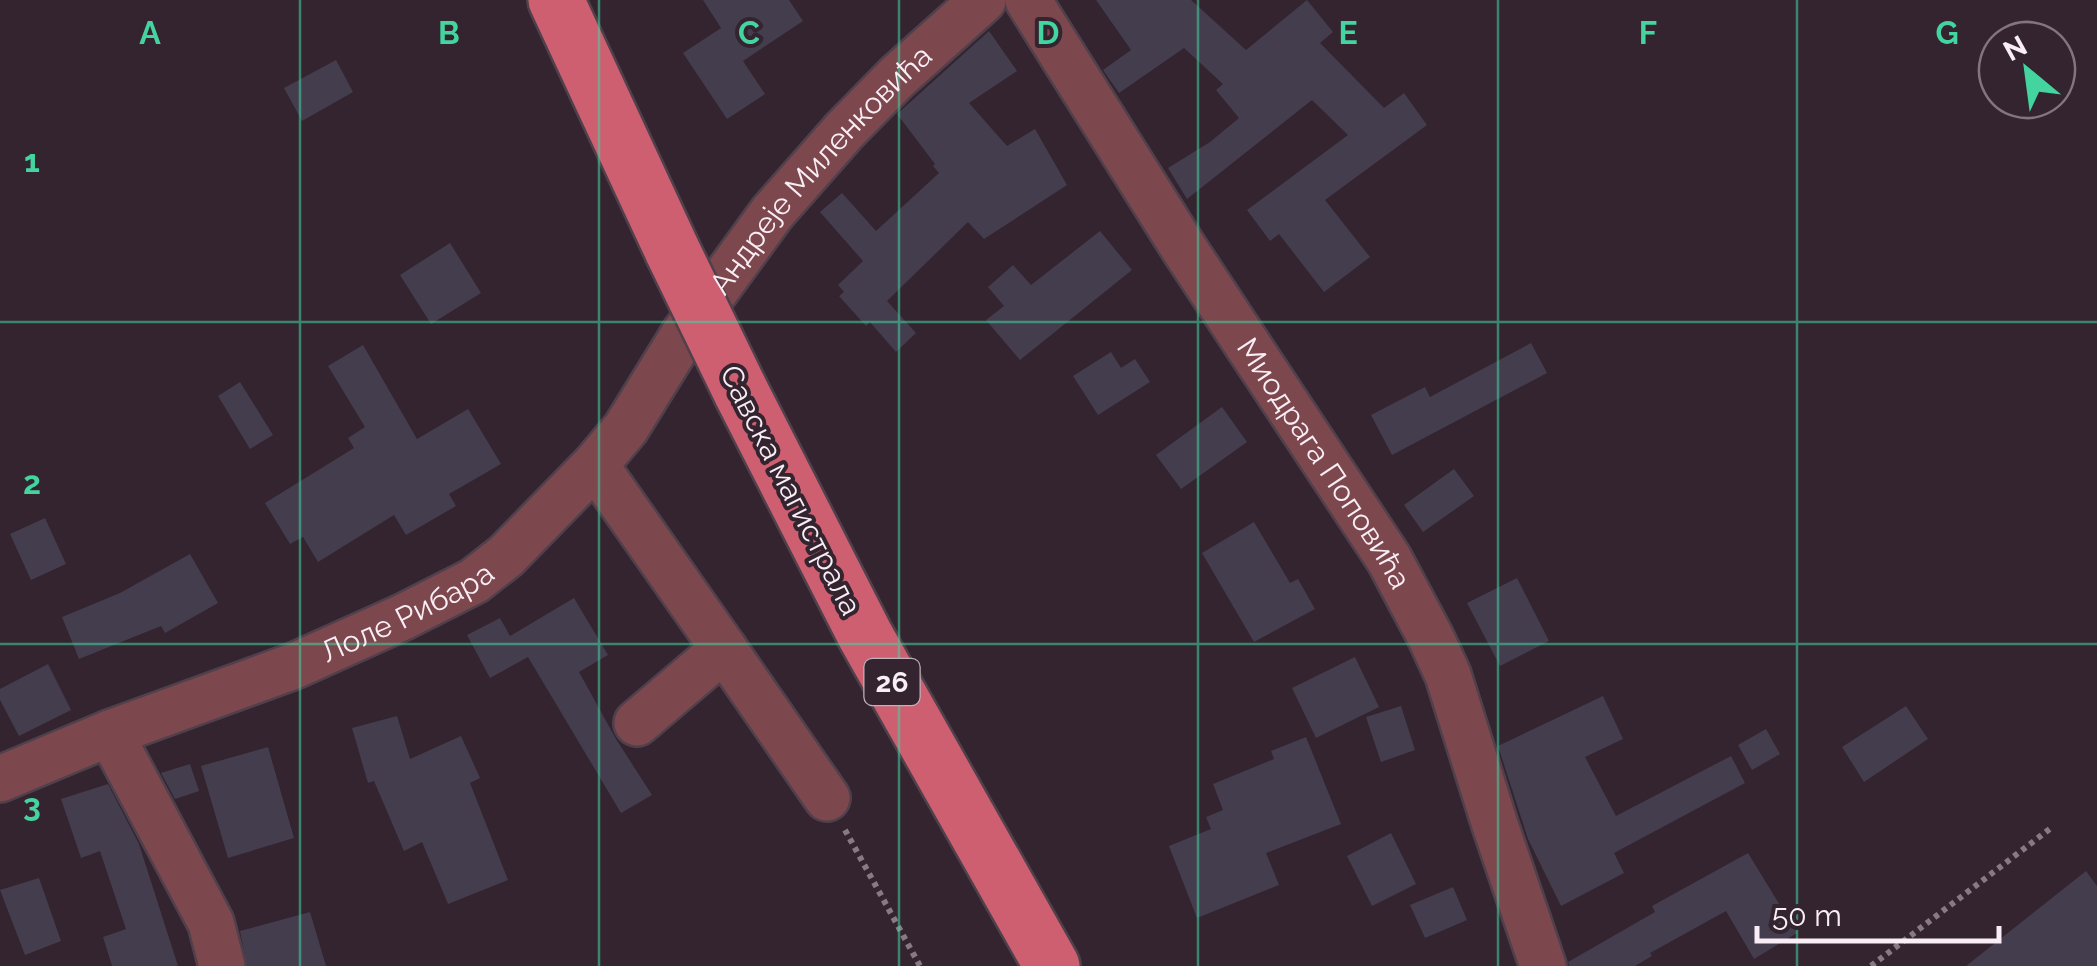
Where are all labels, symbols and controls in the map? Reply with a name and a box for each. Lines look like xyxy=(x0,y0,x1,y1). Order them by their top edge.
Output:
text: A xyxy=(139,14,161,51)
text: B xyxy=(438,14,460,51)
text: C xyxy=(738,14,760,51)
text: D xyxy=(1037,14,1059,51)
text: E xyxy=(1338,14,1358,51)
text: F xyxy=(1639,14,1657,51)
text: G xyxy=(1935,14,1959,51)
north arrow xyxy=(1977,20,2077,120)
text: N xyxy=(1998,29,2032,68)
street label: Андреје Миленковића xyxy=(702,37,938,301)
text: 1 xyxy=(24,142,40,179)
street label: Миодрага Поповића xyxy=(1230,331,1419,594)
street label: Савска магистрала xyxy=(713,359,869,621)
text: 2 xyxy=(23,464,41,501)
street label: Лоле Рибара xyxy=(315,555,500,669)
road number: 26 xyxy=(864,659,920,705)
text: 3 xyxy=(23,786,41,823)
scale bar xyxy=(1757,881,2000,943)
text: 50 m xyxy=(1772,898,1842,933)

